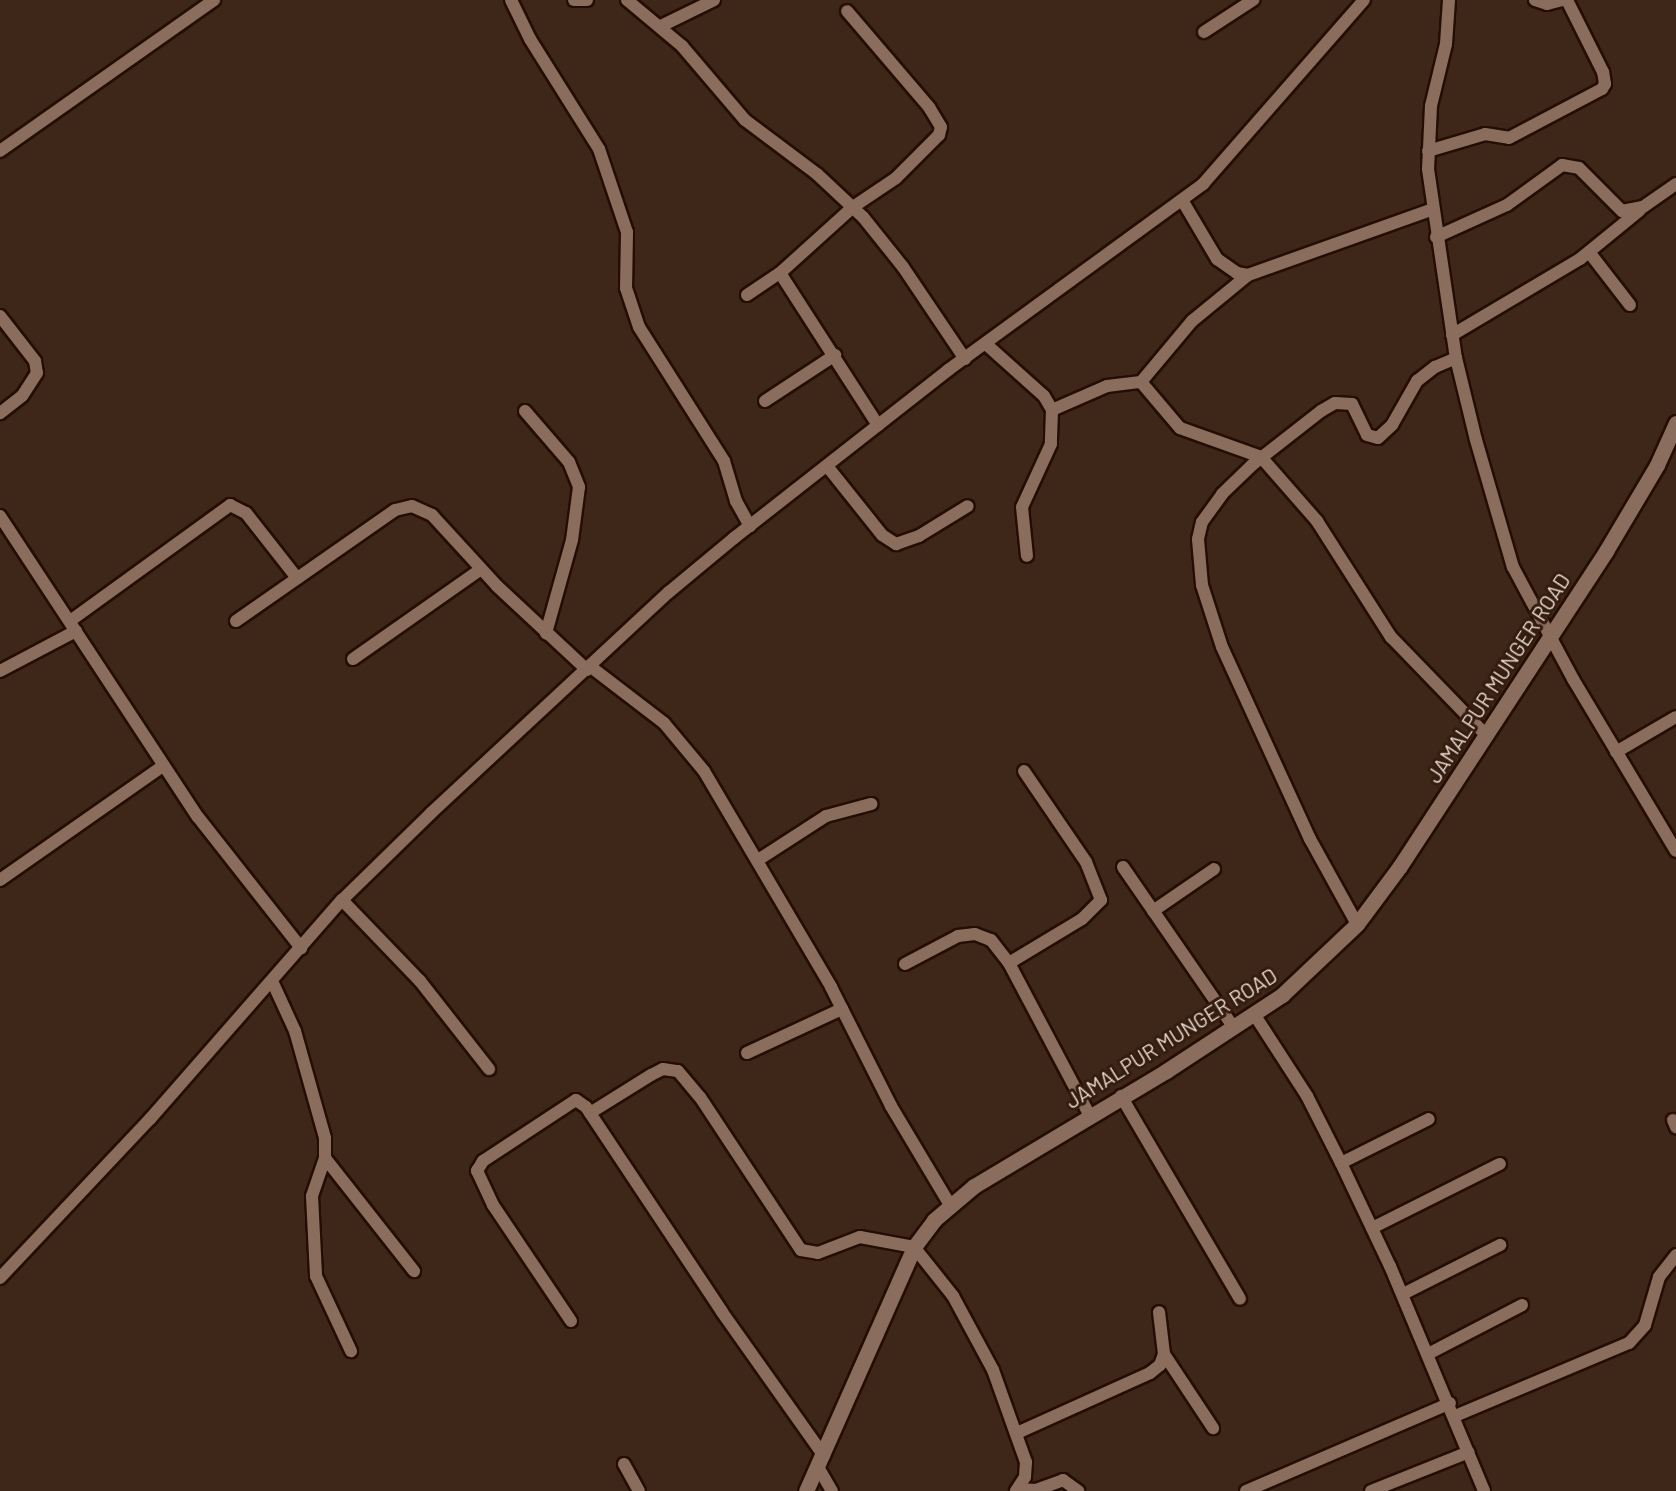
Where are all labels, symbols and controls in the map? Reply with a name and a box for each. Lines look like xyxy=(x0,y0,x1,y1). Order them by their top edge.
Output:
street label: JAMALPUR MUNGER ROAD xyxy=(1421,569,1575,787)
street label: JAMALPUR MUNGER ROAD xyxy=(1061,963,1281,1113)

